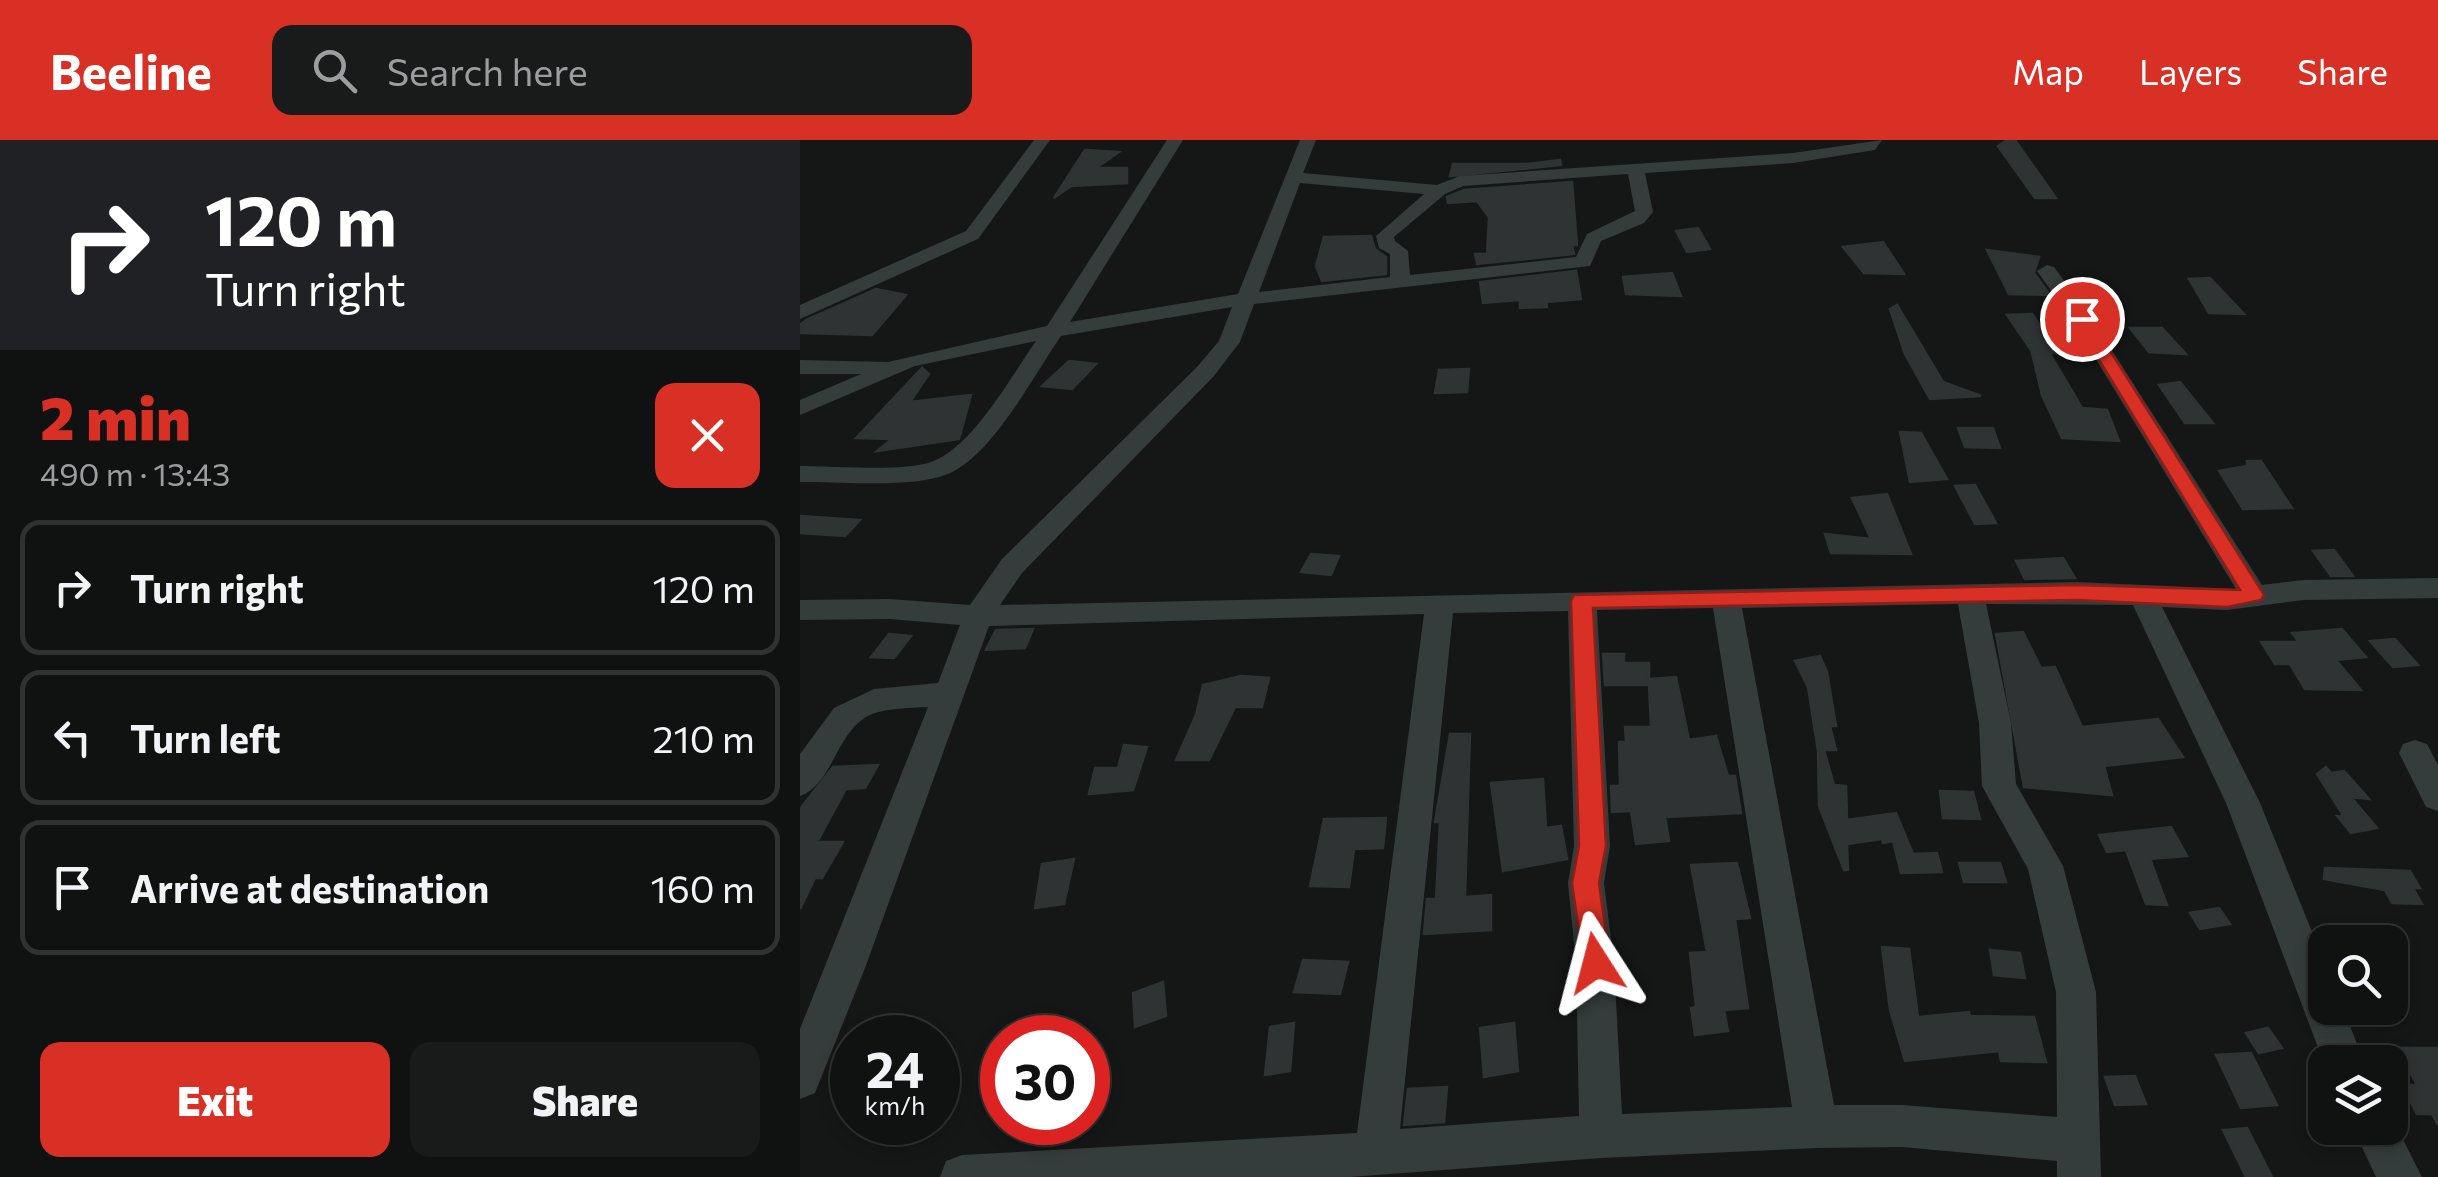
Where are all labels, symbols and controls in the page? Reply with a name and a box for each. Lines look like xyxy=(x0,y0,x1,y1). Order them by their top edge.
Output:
search box xyxy=(272,25,972,115)
text: Beeline xyxy=(50,41,212,100)
icon: search xyxy=(307,43,362,98)
text: Search here xyxy=(387,47,588,94)
text: Map xyxy=(2012,49,2084,92)
text: Layers xyxy=(2139,49,2242,92)
text: Share xyxy=(2297,49,2388,92)
text: 120 m xyxy=(205,175,397,260)
icon: right xyxy=(40,180,170,310)
text: Turn right xyxy=(205,260,406,315)
pin xyxy=(2040,277,2125,362)
icon: arrive xyxy=(2055,292,2110,347)
text: 2 min xyxy=(40,379,191,452)
button: close xyxy=(655,383,760,488)
text: 490 m · 13:43 xyxy=(40,453,230,493)
icon: right xyxy=(45,560,100,615)
text: Turn right xyxy=(130,564,304,611)
text: 120 m xyxy=(653,564,755,611)
icon: left xyxy=(45,710,100,765)
text: Turn left xyxy=(130,714,281,761)
text: 210 m xyxy=(652,714,755,761)
icon: arrive xyxy=(45,860,100,915)
text: Arrive at destination xyxy=(130,864,489,911)
text: 160 m xyxy=(650,864,755,911)
position arrow xyxy=(1544,911,1648,1015)
map controls xyxy=(2308,925,2408,1145)
button: search xyxy=(2308,925,2408,1025)
speed limit sign: 30 xyxy=(980,1015,1110,1145)
text: 24 xyxy=(866,1037,924,1098)
button: Exit xyxy=(40,1042,390,1157)
button: Share xyxy=(410,1042,760,1157)
button: layers xyxy=(2308,1045,2408,1145)
text: km/h xyxy=(865,1090,925,1120)

